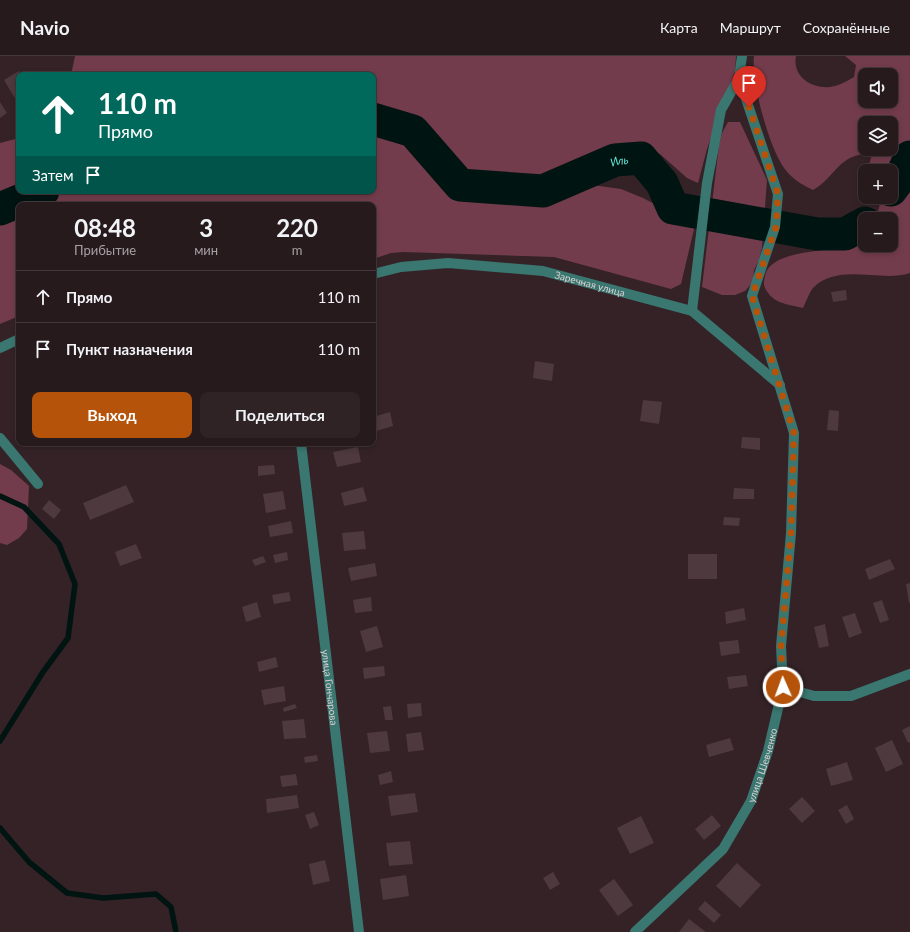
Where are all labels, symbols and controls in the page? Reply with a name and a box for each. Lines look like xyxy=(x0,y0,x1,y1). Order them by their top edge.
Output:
text: Navio xyxy=(20,16,70,39)
text: Карта xyxy=(660,19,698,36)
text: Маршрут xyxy=(720,19,781,36)
text: Сохранённые xyxy=(803,19,890,36)
pin xyxy=(732,66,766,107)
map controls xyxy=(858,68,898,252)
button: sound xyxy=(858,68,898,108)
icon: arrive xyxy=(738,72,760,94)
text: 110 m xyxy=(98,86,177,120)
icon: ahead xyxy=(32,88,84,140)
button: layers xyxy=(858,116,898,156)
text: Прямо xyxy=(98,120,153,142)
water label: Иль xyxy=(608,152,629,168)
icon: arrive xyxy=(82,164,104,186)
button: + xyxy=(858,164,898,204)
text: Затем xyxy=(32,166,74,184)
button: − xyxy=(858,212,898,252)
text: 08:48 xyxy=(74,213,136,242)
text: 3 xyxy=(199,213,213,242)
text: 220 xyxy=(276,213,318,242)
text: Прибытие xyxy=(74,242,136,258)
text: мин xyxy=(194,242,218,258)
text: m xyxy=(292,242,302,258)
street label: Заречная улица xyxy=(554,268,626,299)
icon: ahead xyxy=(32,286,54,308)
text: Прямо xyxy=(66,288,112,306)
text: 110 m xyxy=(318,288,360,306)
icon: arrive xyxy=(32,338,54,360)
text: Пункт назначения xyxy=(66,340,193,358)
text: 110 m xyxy=(318,340,360,358)
button: Выход xyxy=(32,392,192,438)
button: Поделиться xyxy=(200,392,360,438)
street label: улица Гончарова xyxy=(320,649,340,726)
position arrow xyxy=(762,666,804,708)
street label: улица Шевченко xyxy=(745,727,779,804)

